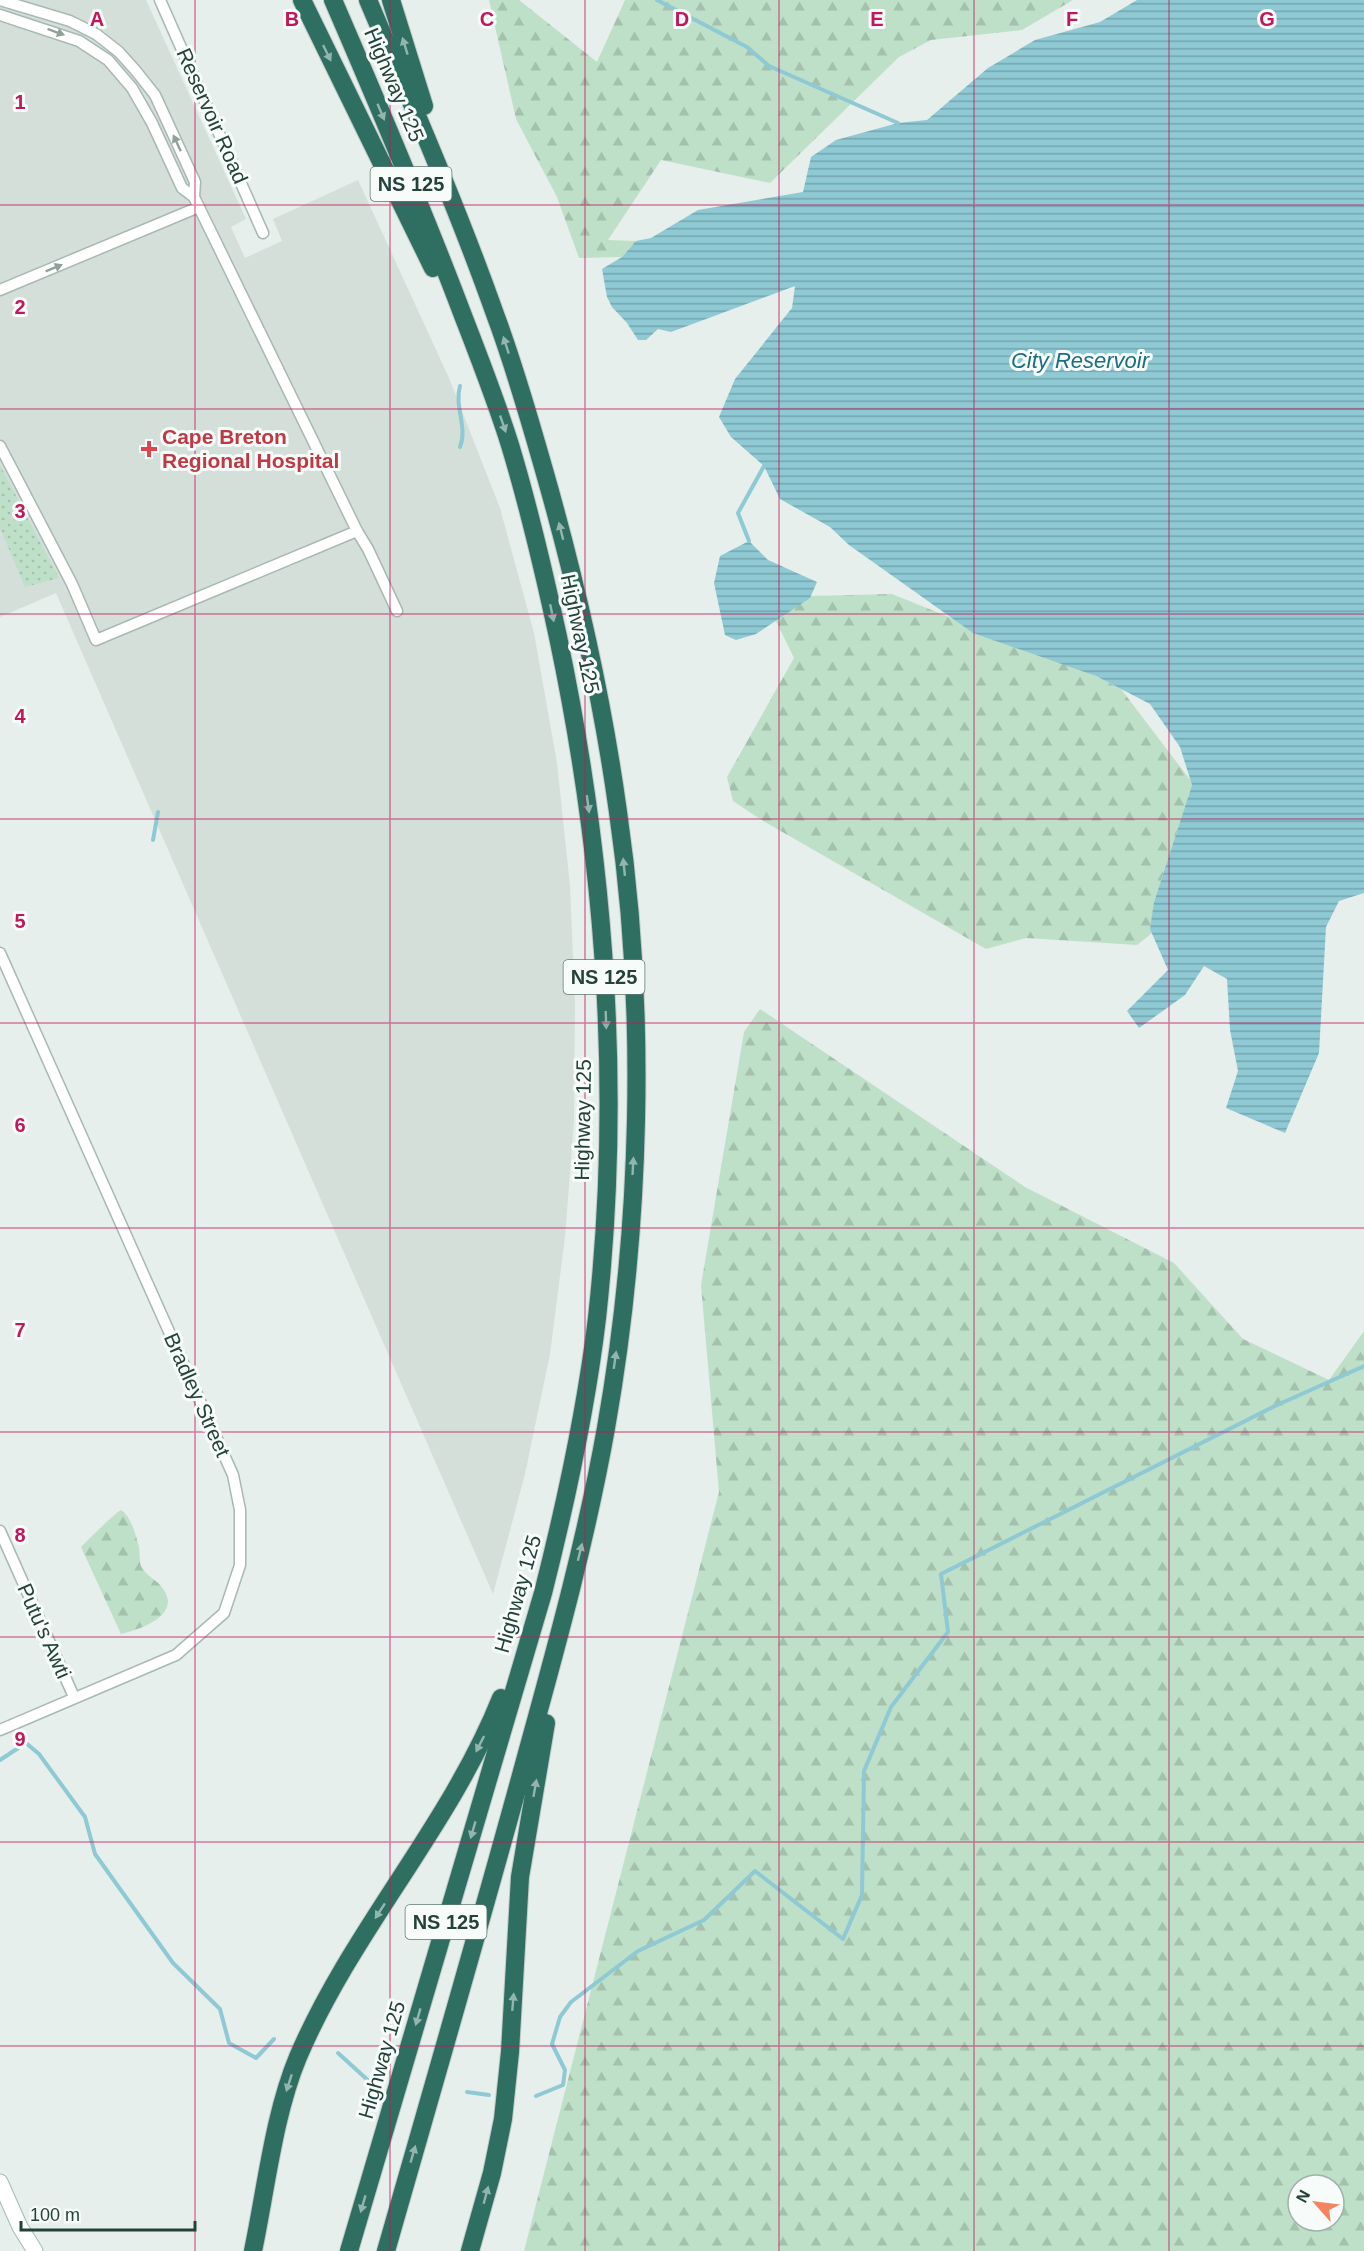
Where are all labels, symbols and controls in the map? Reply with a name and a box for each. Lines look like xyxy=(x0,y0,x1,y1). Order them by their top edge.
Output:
text: A xyxy=(90,8,104,30)
text: B xyxy=(285,8,299,30)
text: C xyxy=(480,8,494,30)
text: D xyxy=(675,8,689,30)
text: E xyxy=(870,8,884,30)
text: F xyxy=(1066,8,1078,30)
text: G xyxy=(1259,8,1275,30)
street label: Highway 125 xyxy=(360,24,429,145)
one-way arrow xyxy=(47,28,65,38)
one-way arrow xyxy=(400,37,409,55)
street label: Reservoir Road xyxy=(172,44,253,187)
one-way arrow xyxy=(323,44,332,61)
text: 1 xyxy=(14,91,26,113)
one-way arrow xyxy=(376,103,386,121)
one-way arrow xyxy=(172,133,182,151)
road number: NS 125 xyxy=(370,167,452,201)
one-way arrow xyxy=(45,263,63,272)
text: 2 xyxy=(14,296,26,318)
one-way arrow xyxy=(500,336,510,354)
water label: City Reservoir xyxy=(1011,348,1151,373)
one-way arrow xyxy=(499,415,508,433)
place label: Cape Breton Regional Hospital xyxy=(162,425,339,472)
marker: Cape Breton Regional Hospital xyxy=(140,440,158,458)
text: 3 xyxy=(14,500,26,522)
one-way arrow xyxy=(556,522,566,541)
street label: Highway 125 xyxy=(557,572,604,696)
one-way arrow xyxy=(548,604,558,622)
text: 4 xyxy=(14,705,26,727)
one-way arrow xyxy=(584,795,593,814)
one-way arrow xyxy=(620,858,629,877)
text: 5 xyxy=(14,910,26,932)
road number: NS 125 xyxy=(564,960,644,994)
one-way arrow xyxy=(601,1010,611,1029)
street label: Highway 125 xyxy=(570,1059,595,1181)
text: 6 xyxy=(14,1114,26,1136)
one-way arrow xyxy=(629,1157,638,1176)
text: 7 xyxy=(14,1319,26,1341)
street label: Bradley Street xyxy=(160,1329,235,1460)
one-way arrow xyxy=(611,1351,620,1370)
text: 8 xyxy=(14,1524,26,1546)
street label: Highway 125 xyxy=(490,1532,545,1655)
one-way arrow xyxy=(575,1543,585,1561)
street label: Putu's Awti xyxy=(13,1580,76,1682)
text: 9 xyxy=(14,1728,26,1750)
one-way arrow xyxy=(475,1735,485,1752)
one-way arrow xyxy=(531,1778,540,1797)
one-way arrow xyxy=(468,1821,477,1839)
one-way arrow xyxy=(374,1903,385,1919)
road number: NS 125 xyxy=(406,1905,486,1939)
one-way arrow xyxy=(508,1993,518,2012)
street label: Highway 125 xyxy=(354,1998,409,2121)
one-way arrow xyxy=(413,2008,422,2026)
one-way arrow xyxy=(284,2074,293,2092)
one-way arrow xyxy=(409,2145,418,2163)
north arrow xyxy=(1286,2173,1346,2233)
one-way arrow xyxy=(482,2186,491,2204)
text: N xyxy=(1293,2187,1313,2205)
scale bar xyxy=(21,2194,195,2232)
one-way arrow xyxy=(358,2196,367,2214)
text: 100 m xyxy=(30,2205,80,2225)

